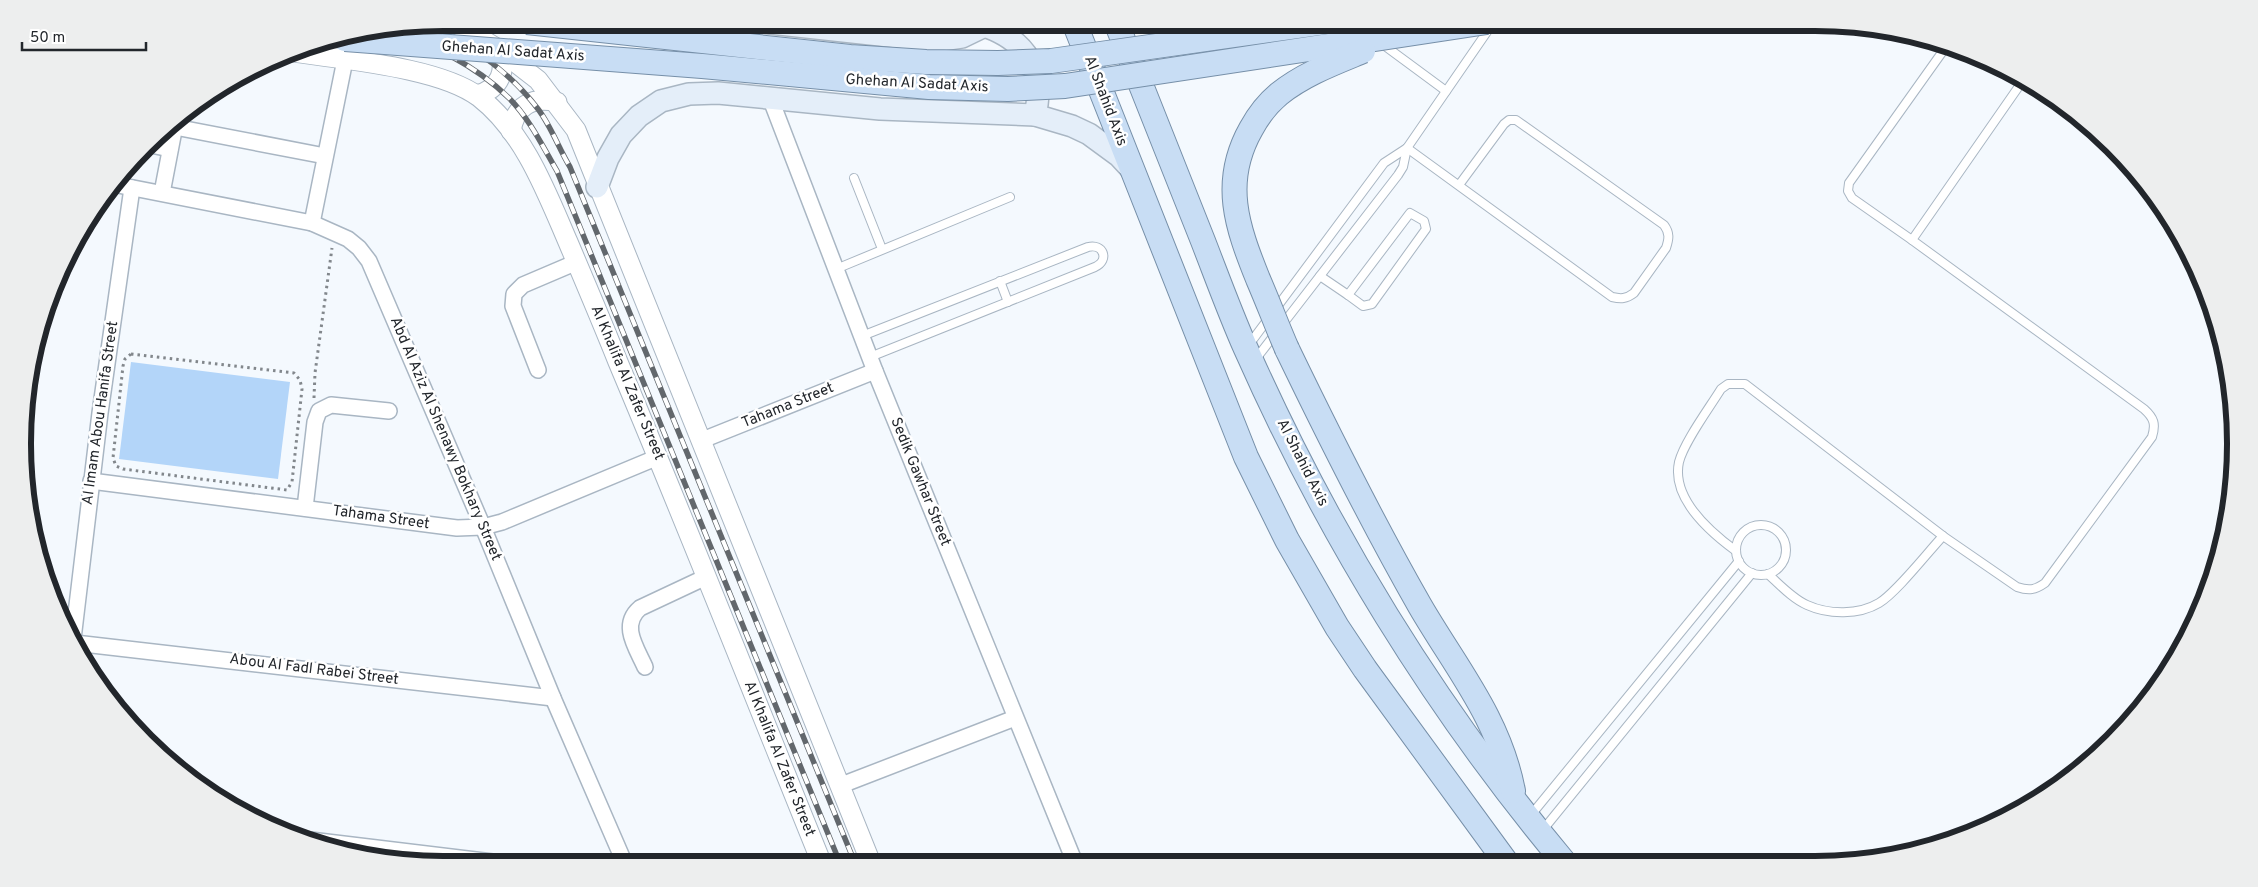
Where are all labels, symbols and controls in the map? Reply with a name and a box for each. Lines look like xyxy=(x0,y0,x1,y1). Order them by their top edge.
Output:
scale bar xyxy=(22,20,146,52)
text: 50 m xyxy=(30,29,65,48)
street label: Ghehan Al Sadat Axis xyxy=(441,38,585,66)
street label: Al Shahid Axis xyxy=(1079,53,1131,149)
street label: Ghehan Al Sadat Axis xyxy=(845,71,989,97)
street label: Al Khalifa Al Zafer Street xyxy=(586,303,668,463)
street label: Abd Al Aziz Al Shenawy Bokhary Street xyxy=(385,314,505,564)
street label: Al Imam Abou Hanifa Street xyxy=(79,320,123,506)
street label: Tahama Street xyxy=(739,379,837,433)
street label: Sedik Gawhar Street xyxy=(886,415,954,549)
street label: Al Shahid Axis xyxy=(1272,416,1332,510)
street label: Tahama Street xyxy=(331,502,431,534)
street label: Abou Al Fadl Rabei Street xyxy=(228,650,400,690)
street label: Al Khalifa Al Zafer Street xyxy=(739,678,819,840)

